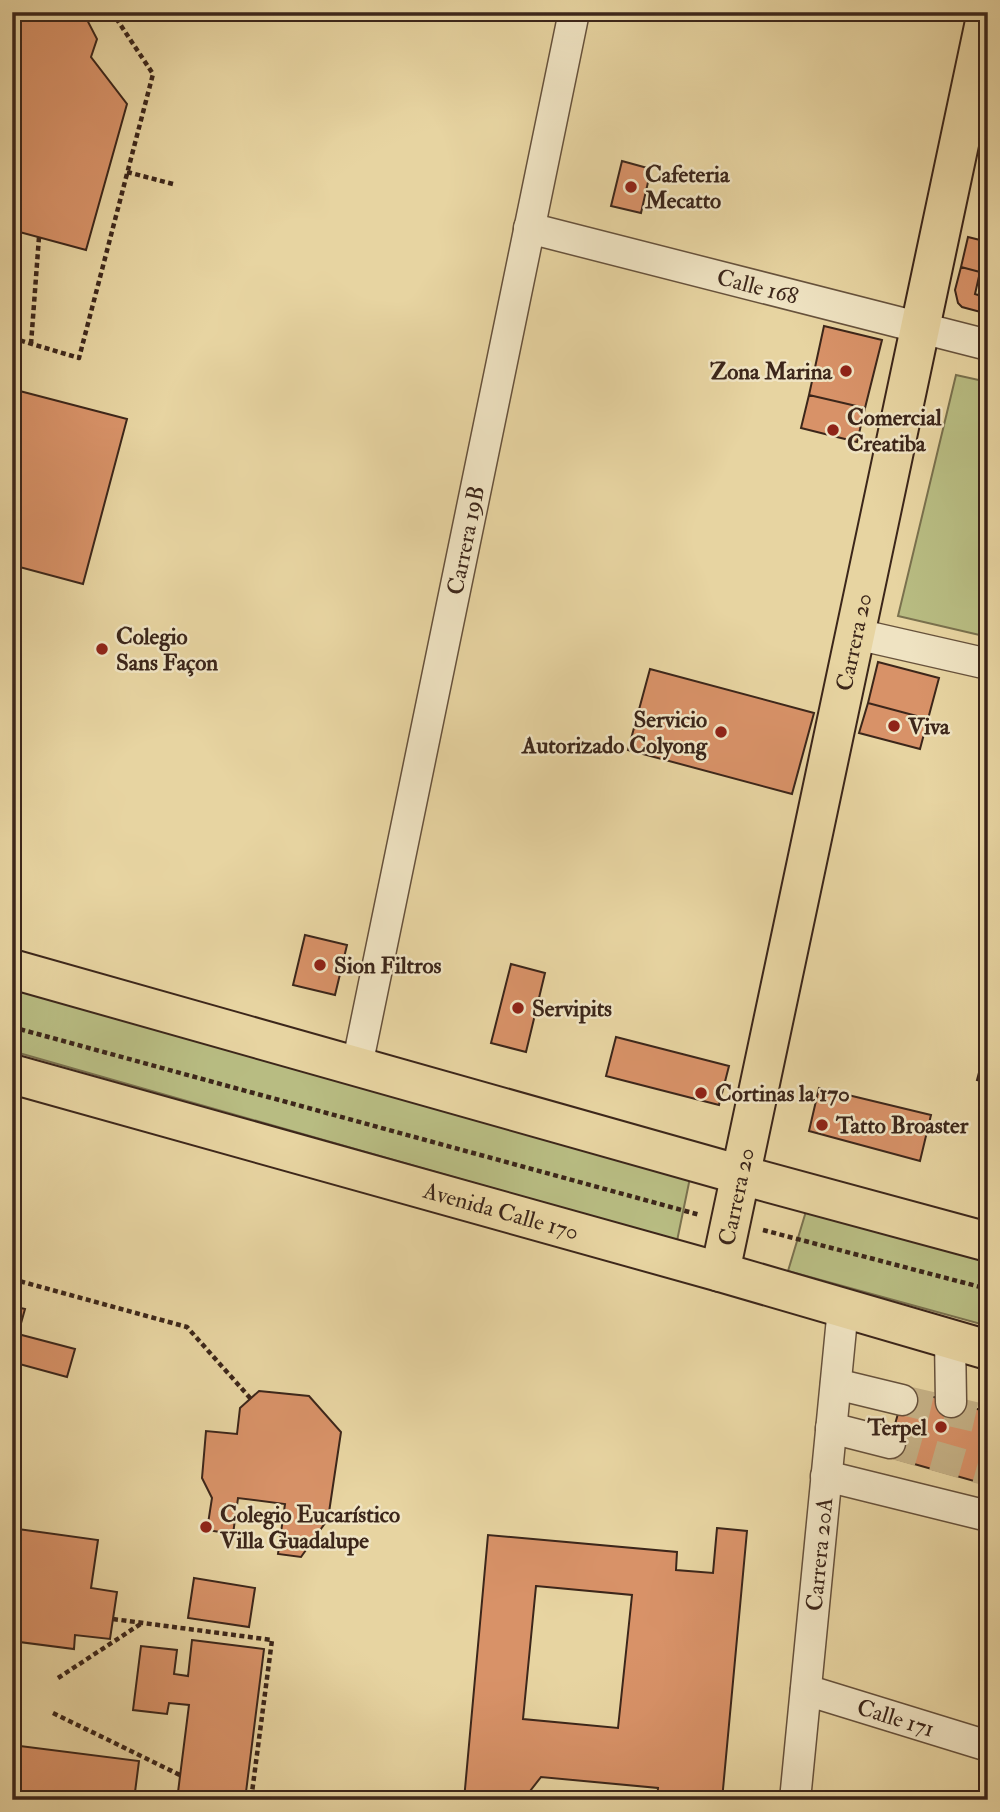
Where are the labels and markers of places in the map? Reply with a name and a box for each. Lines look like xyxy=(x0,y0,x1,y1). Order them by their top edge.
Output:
place label: Cafeteria Mecatto xyxy=(644,160,731,215)
marker: Cafeteria Mecatto xyxy=(623,179,639,195)
place label: Zona Marina xyxy=(710,357,834,386)
marker: Zona Marina xyxy=(838,363,854,379)
place label: Comercial Creatiba xyxy=(847,403,943,458)
marker: Comercial Creatiba xyxy=(825,422,841,438)
place label: Colegio Sans Façon xyxy=(116,622,218,677)
marker: Colegio Sans Façon xyxy=(94,641,110,657)
place label: Servicio Autorizado Colyong xyxy=(521,705,709,761)
place label: Viva xyxy=(907,712,951,741)
marker: Viva xyxy=(886,718,902,734)
marker: Servicio Autorizado Colyong xyxy=(713,724,729,740)
place label: Sion Filtros xyxy=(334,951,442,980)
marker: Sion Filtros xyxy=(312,957,328,973)
place label: Servipits xyxy=(532,994,612,1024)
marker: Servipits xyxy=(510,1000,526,1016)
place label: Cortinas la 170 xyxy=(715,1079,850,1108)
marker: Cortinas la 170 xyxy=(693,1085,709,1101)
place label: Tatto Broaster xyxy=(835,1111,969,1140)
marker: Tatto Broaster xyxy=(814,1117,830,1133)
place label: Terpel xyxy=(867,1413,928,1443)
marker: Terpel xyxy=(933,1419,949,1435)
place label: Colegio Eucarístico Villa Guadalupe xyxy=(219,1500,400,1556)
marker: Colegio Eucarístico Villa Guadalupe xyxy=(198,1519,214,1535)

